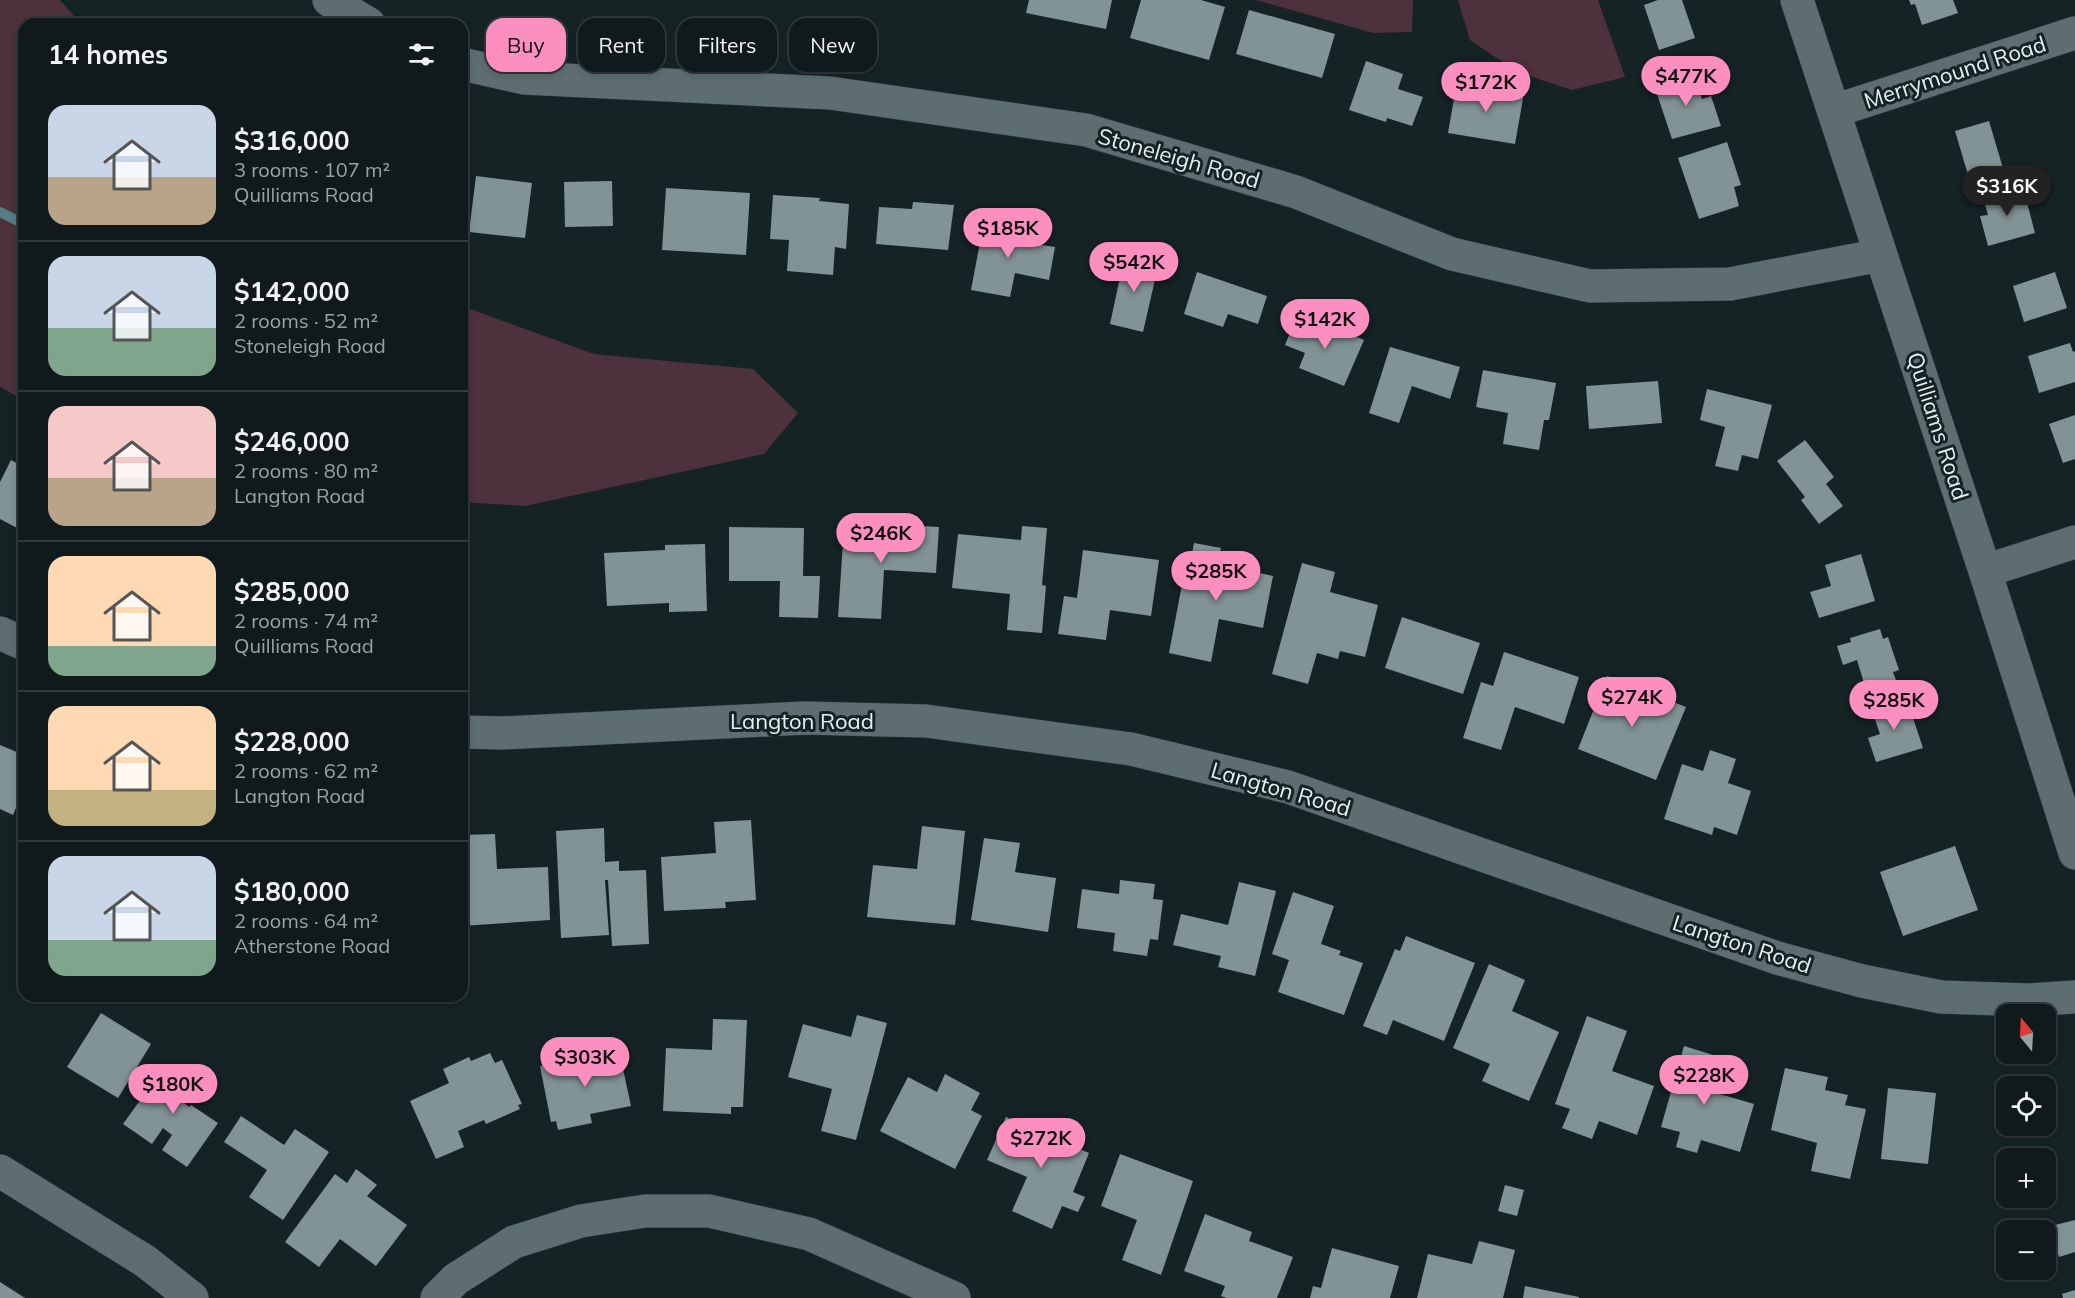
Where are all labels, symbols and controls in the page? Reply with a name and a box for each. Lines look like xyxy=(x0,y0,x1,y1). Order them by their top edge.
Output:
chip: Buy xyxy=(486,18,566,72)
chip: Rent xyxy=(578,18,665,72)
chip: Filters xyxy=(677,18,777,72)
chip: New xyxy=(789,18,877,72)
street label: Merrymound Road xyxy=(1861,29,2049,115)
text: 14 homes xyxy=(48,38,168,71)
icon: filters xyxy=(405,38,438,71)
pin: $477K xyxy=(1644,56,1728,107)
pin: $172K xyxy=(1444,62,1528,113)
text: $477K xyxy=(1655,63,1717,88)
text: $172K xyxy=(1455,69,1517,94)
street label: Stoneleigh Road xyxy=(1095,122,1263,194)
text: $316,000 xyxy=(234,124,350,157)
icon: home xyxy=(96,129,168,201)
text: 3 rooms · 107 m² xyxy=(234,157,390,182)
pin: $316K xyxy=(1965,166,2049,217)
text: $316K xyxy=(1976,173,2038,198)
text: Quilliams Road xyxy=(234,182,374,207)
pin: $185K xyxy=(966,208,1050,259)
text: $185K xyxy=(977,215,1039,240)
pin: $542K xyxy=(1092,242,1176,293)
text: $542K xyxy=(1103,249,1165,274)
text: $142,000 xyxy=(234,275,350,308)
icon: home xyxy=(96,280,168,352)
pin: $142K xyxy=(1283,299,1367,350)
text: $142K xyxy=(1294,306,1356,331)
text: 2 rooms · 52 m² xyxy=(234,308,378,333)
text: Stoneleigh Road xyxy=(234,333,386,358)
street label: Quilliams Road xyxy=(1901,349,1975,503)
text: $246,000 xyxy=(234,425,350,458)
icon: home xyxy=(96,430,168,502)
text: 2 rooms · 80 m² xyxy=(234,458,378,483)
text: Langton Road xyxy=(234,483,365,508)
pin: $246K xyxy=(839,513,923,564)
text: $246K xyxy=(850,520,912,545)
pin: $285K xyxy=(1174,551,1258,602)
text: $285K xyxy=(1185,558,1247,583)
text: $285,000 xyxy=(234,575,350,608)
icon: home xyxy=(96,580,168,652)
text: 2 rooms · 74 m² xyxy=(234,608,378,633)
text: Quilliams Road xyxy=(234,633,374,658)
pin: $274K xyxy=(1590,677,1674,728)
pin: $285K xyxy=(1852,680,1936,731)
text: $274K xyxy=(1601,684,1663,709)
text: $285K xyxy=(1863,687,1925,712)
street label: Langton Road xyxy=(730,707,874,735)
text: $228,000 xyxy=(234,725,350,758)
icon: home xyxy=(96,730,168,802)
street label: Langton Road xyxy=(1208,756,1354,822)
text: 2 rooms · 62 m² xyxy=(234,758,378,783)
text: Langton Road xyxy=(234,783,365,808)
text: $180,000 xyxy=(234,875,350,908)
icon: home xyxy=(96,880,168,952)
text: 2 rooms · 64 m² xyxy=(234,908,378,933)
street label: Langton Road xyxy=(1669,908,1815,980)
text: Atherstone Road xyxy=(234,933,390,958)
north arrow xyxy=(1996,1004,2056,1064)
map controls xyxy=(1996,1004,2056,1280)
pin: $303K xyxy=(543,1037,627,1088)
text: $303K xyxy=(554,1044,616,1069)
pin: $228K xyxy=(1662,1055,1746,1106)
text: $228K xyxy=(1673,1062,1735,1087)
pin: $180K xyxy=(131,1064,215,1115)
text: $180K xyxy=(142,1071,204,1096)
button: locate xyxy=(1996,1076,2056,1136)
pin: $272K xyxy=(999,1118,1083,1169)
text: $272K xyxy=(1010,1125,1072,1150)
button: + xyxy=(1996,1148,2056,1208)
button: − xyxy=(1996,1220,2056,1280)

